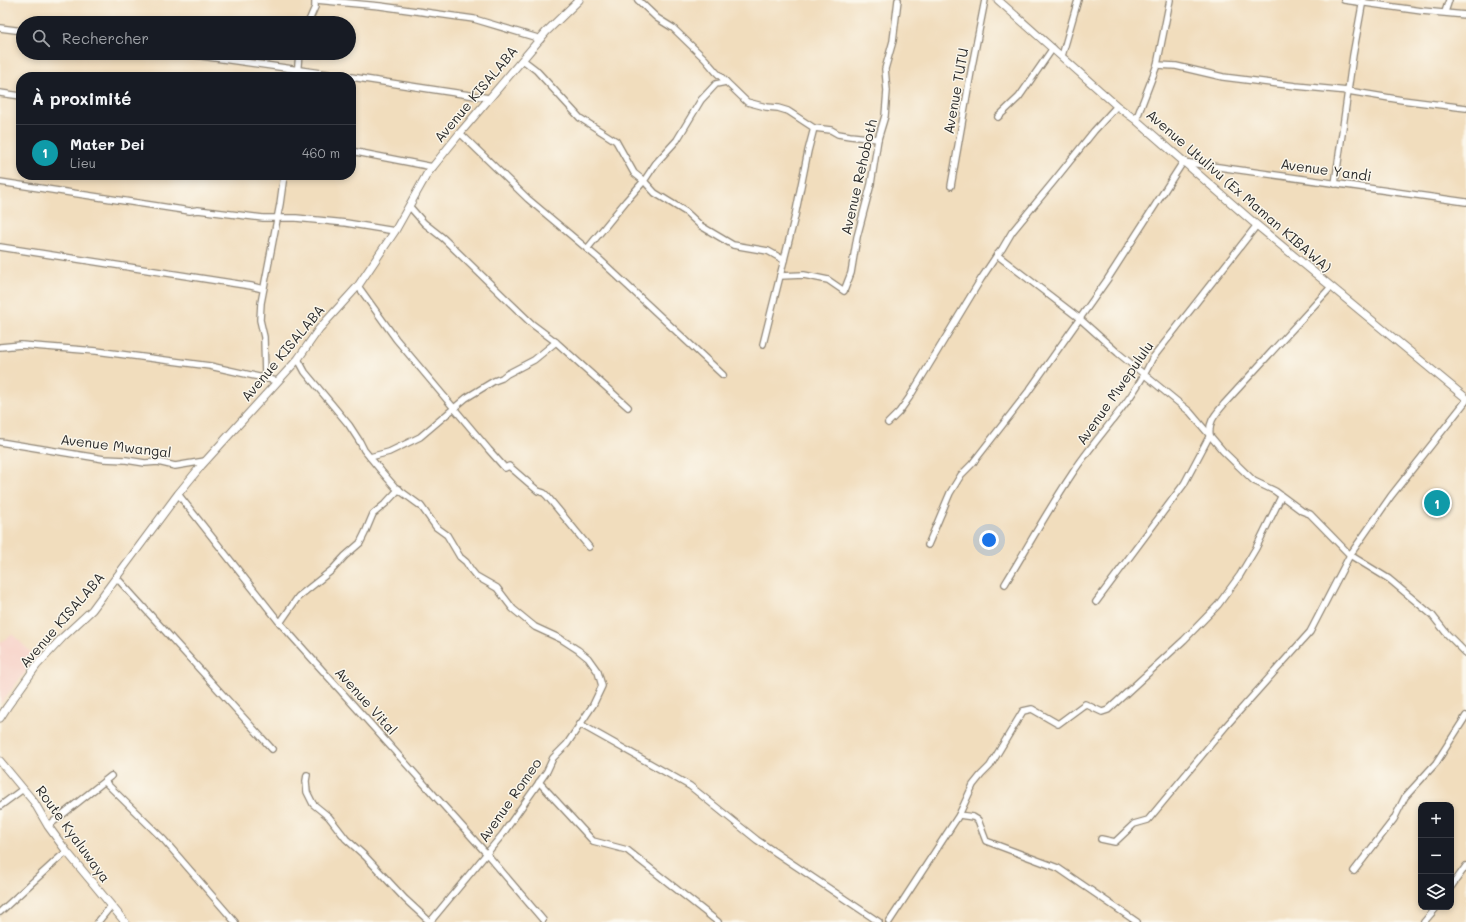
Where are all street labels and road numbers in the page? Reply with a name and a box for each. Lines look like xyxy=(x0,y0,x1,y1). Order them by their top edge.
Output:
street label: Avenue KISALABA xyxy=(430,41,522,146)
street label: Avenue TUTU xyxy=(939,46,972,136)
street label: Avenue Utulivu (Ex Maman KIBAWA) xyxy=(1143,105,1336,277)
street label: Avenue Rehoboth xyxy=(836,117,881,237)
street label: Avenue Yandi xyxy=(1279,154,1373,185)
street label: Avenue KISALABA xyxy=(237,300,329,405)
street label: Avenue Mwepululu xyxy=(1072,337,1157,448)
street label: Avenue Mwangal xyxy=(59,429,173,462)
street label: Avenue KISALABA xyxy=(15,568,108,671)
street label: Avenue Vital xyxy=(331,663,402,738)
street label: Avenue Romeo xyxy=(474,754,546,845)
street label: Route Kyaluwaya xyxy=(32,781,115,886)

